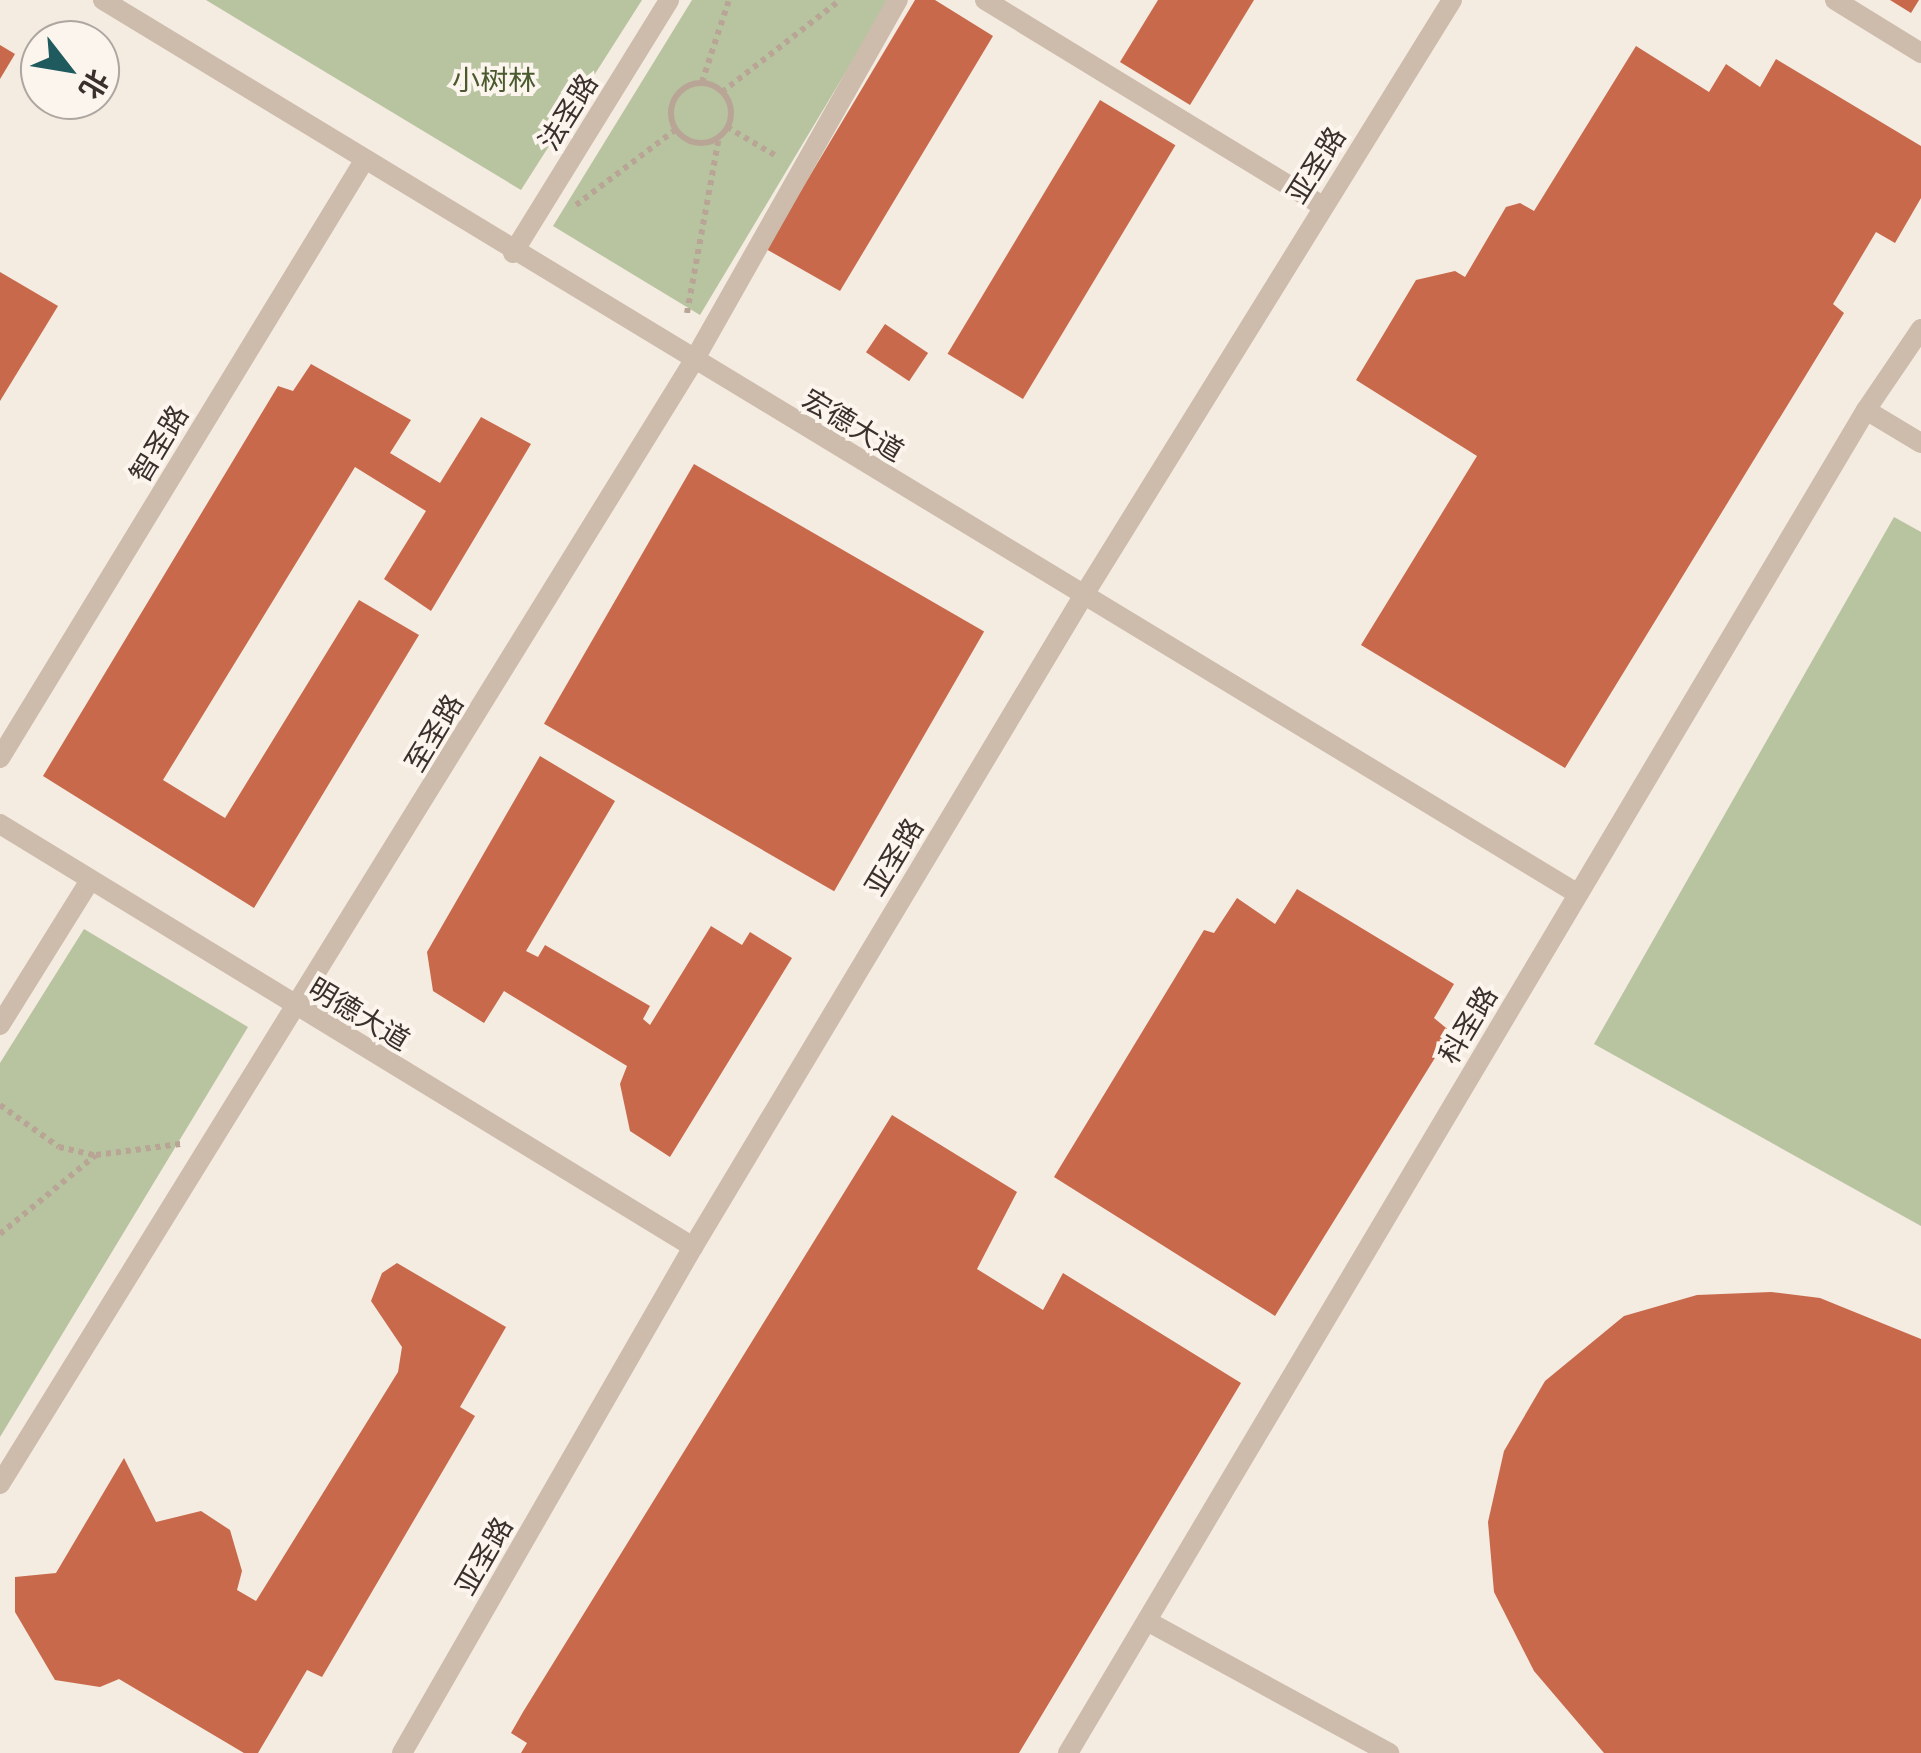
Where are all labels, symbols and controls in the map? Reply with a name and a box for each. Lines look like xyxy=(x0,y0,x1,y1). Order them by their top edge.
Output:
north arrow xyxy=(20,20,120,120)
text: 北 xyxy=(71,63,118,106)
park label: 小树林 xyxy=(452,63,536,97)
street label: 法圣路 xyxy=(531,67,605,157)
street label: 亚圣路 xyxy=(1279,120,1353,210)
street label: 宏德大道 xyxy=(796,382,910,468)
street label: 智圣路 xyxy=(123,399,195,489)
street label: 至圣路 xyxy=(398,688,470,778)
street label: 亚圣路 xyxy=(858,812,930,902)
street label: 明德大道 xyxy=(302,971,416,1057)
street label: 科圣路 xyxy=(1432,980,1504,1070)
street label: 亚圣路 xyxy=(448,1511,520,1601)

